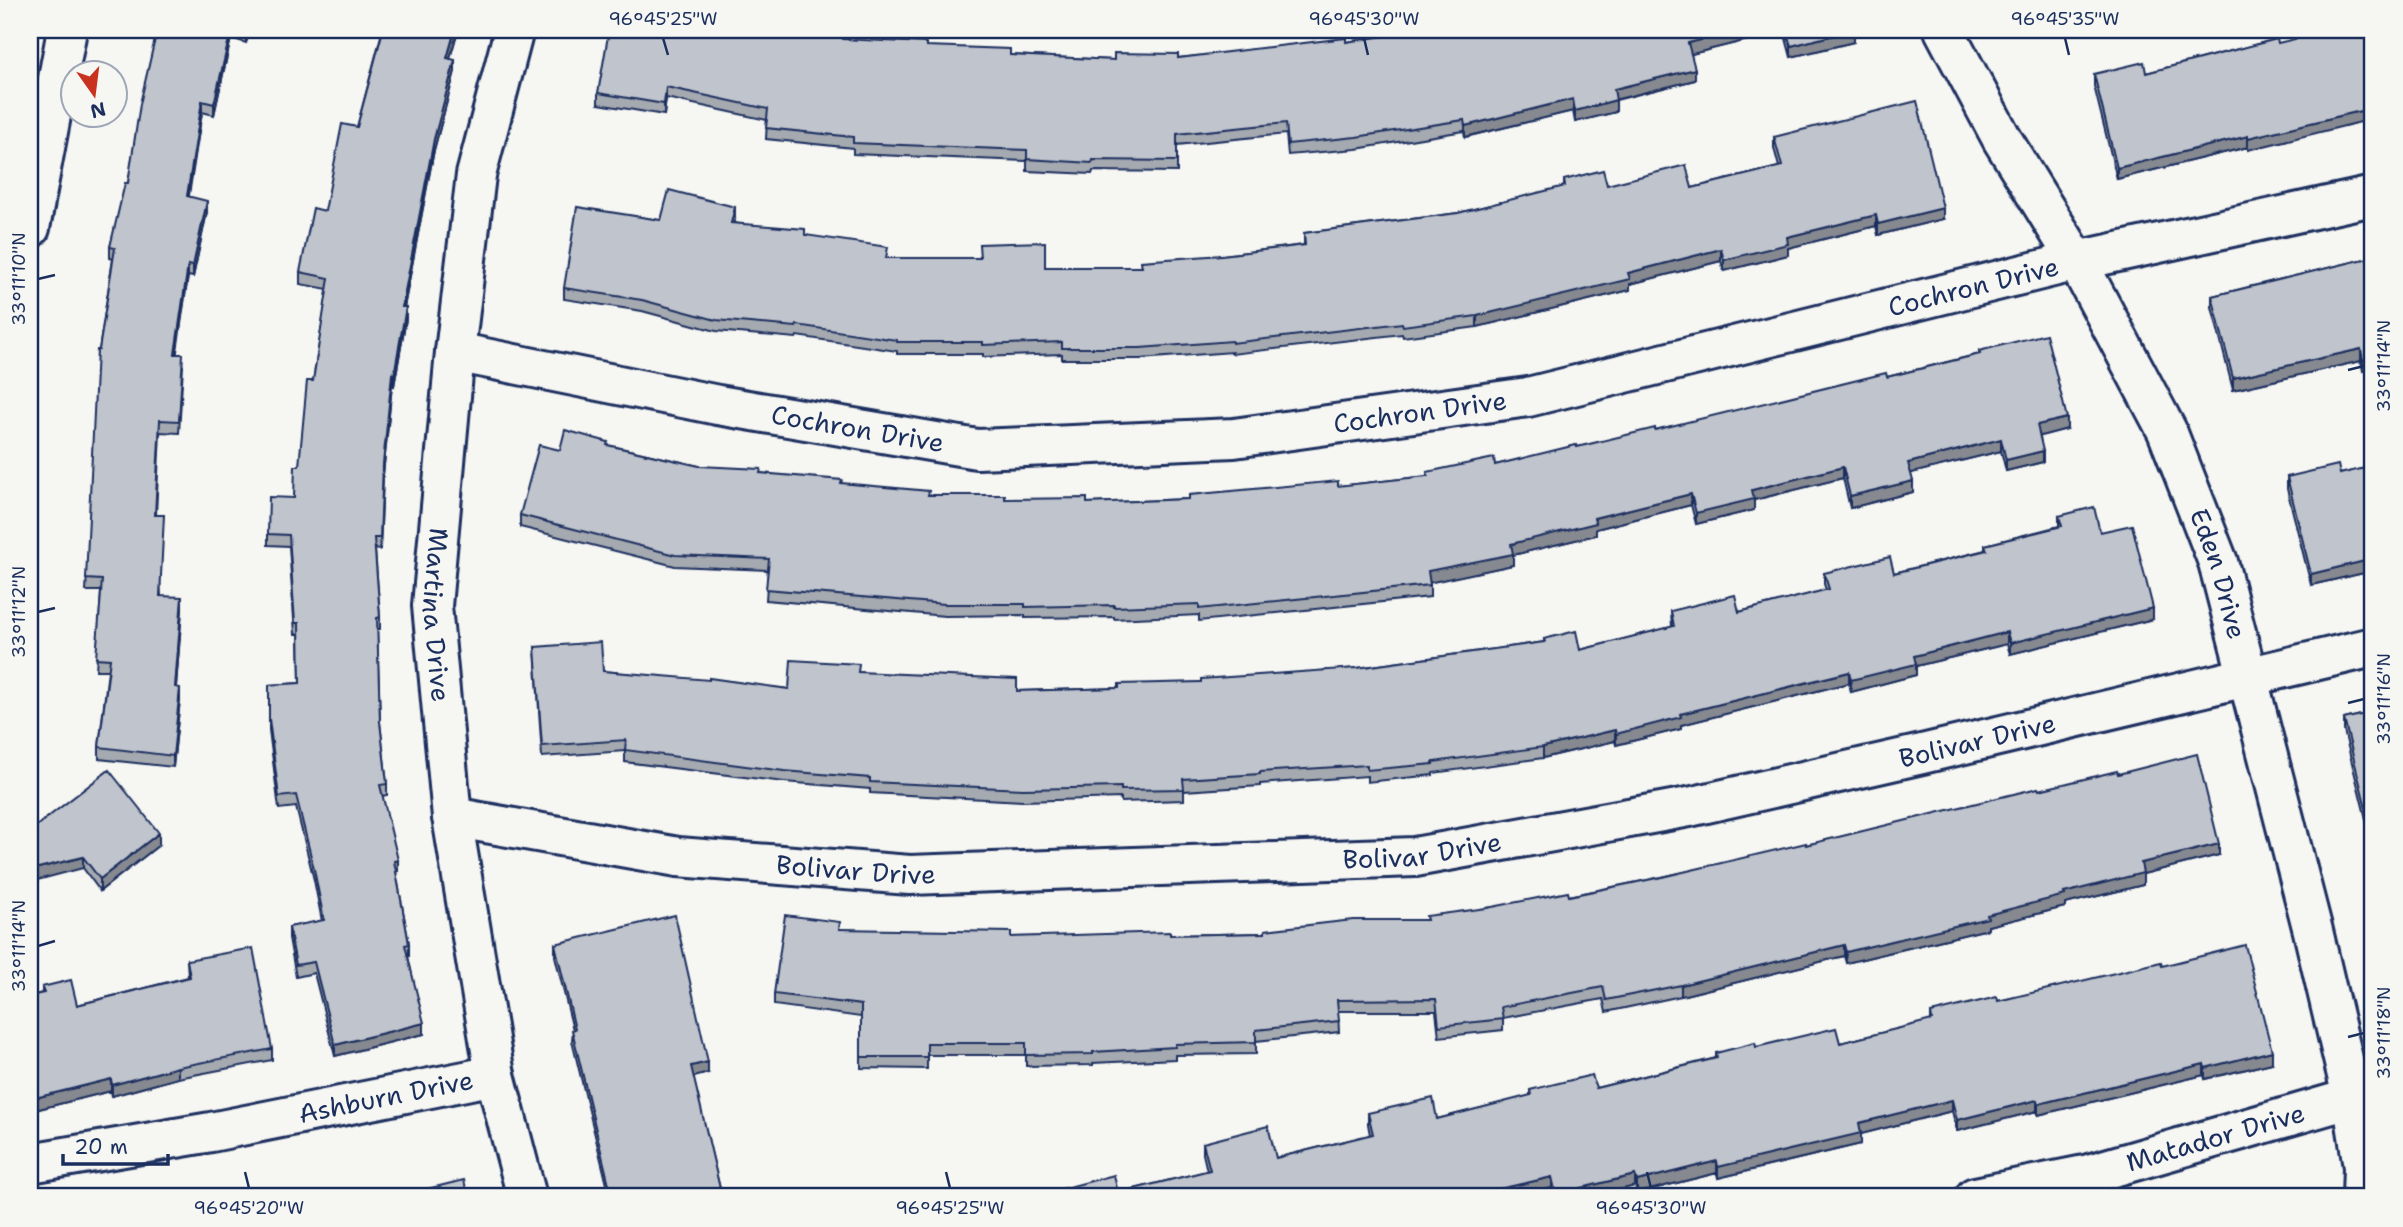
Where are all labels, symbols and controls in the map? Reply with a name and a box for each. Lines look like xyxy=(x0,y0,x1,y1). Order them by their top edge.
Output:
text: 96°45'25"W xyxy=(608,7,718,31)
text: 96°45'30"W xyxy=(1308,7,1420,31)
text: 96°45'35"W xyxy=(2010,7,2120,31)
north arrow xyxy=(60,60,130,130)
text: N xyxy=(88,96,108,124)
text: 33°11'10"N xyxy=(7,232,31,326)
street label: Cochron Drive xyxy=(1884,248,2062,324)
text: 33°11'14"N xyxy=(2372,320,2396,412)
street label: Cochron Drive xyxy=(1331,382,1509,441)
street label: Cochron Drive xyxy=(769,396,947,460)
street label: Eden Drive xyxy=(2182,503,2255,642)
street label: Martina Drive xyxy=(414,526,459,703)
text: 33°11'12"N xyxy=(7,566,31,658)
text: 33°11'16"N xyxy=(2372,653,2396,745)
street label: Bolivar Drive xyxy=(1896,705,2059,776)
street label: Bolivar Drive xyxy=(1342,824,1504,877)
street label: Bolivar Drive xyxy=(775,847,936,892)
text: 33°11'14"N xyxy=(7,900,31,992)
text: 33°11'18"N xyxy=(2372,986,2396,1080)
street label: Ashburn Drive xyxy=(295,1062,476,1131)
street label: Matador Drive xyxy=(2122,1095,2309,1179)
scale bar xyxy=(63,1122,168,1166)
text: 20 m xyxy=(74,1133,128,1161)
text: 96°45'20"W xyxy=(194,1196,304,1220)
text: 96°45'25"W xyxy=(895,1196,1005,1220)
text: 96°45'30"W xyxy=(1595,1196,1707,1220)

